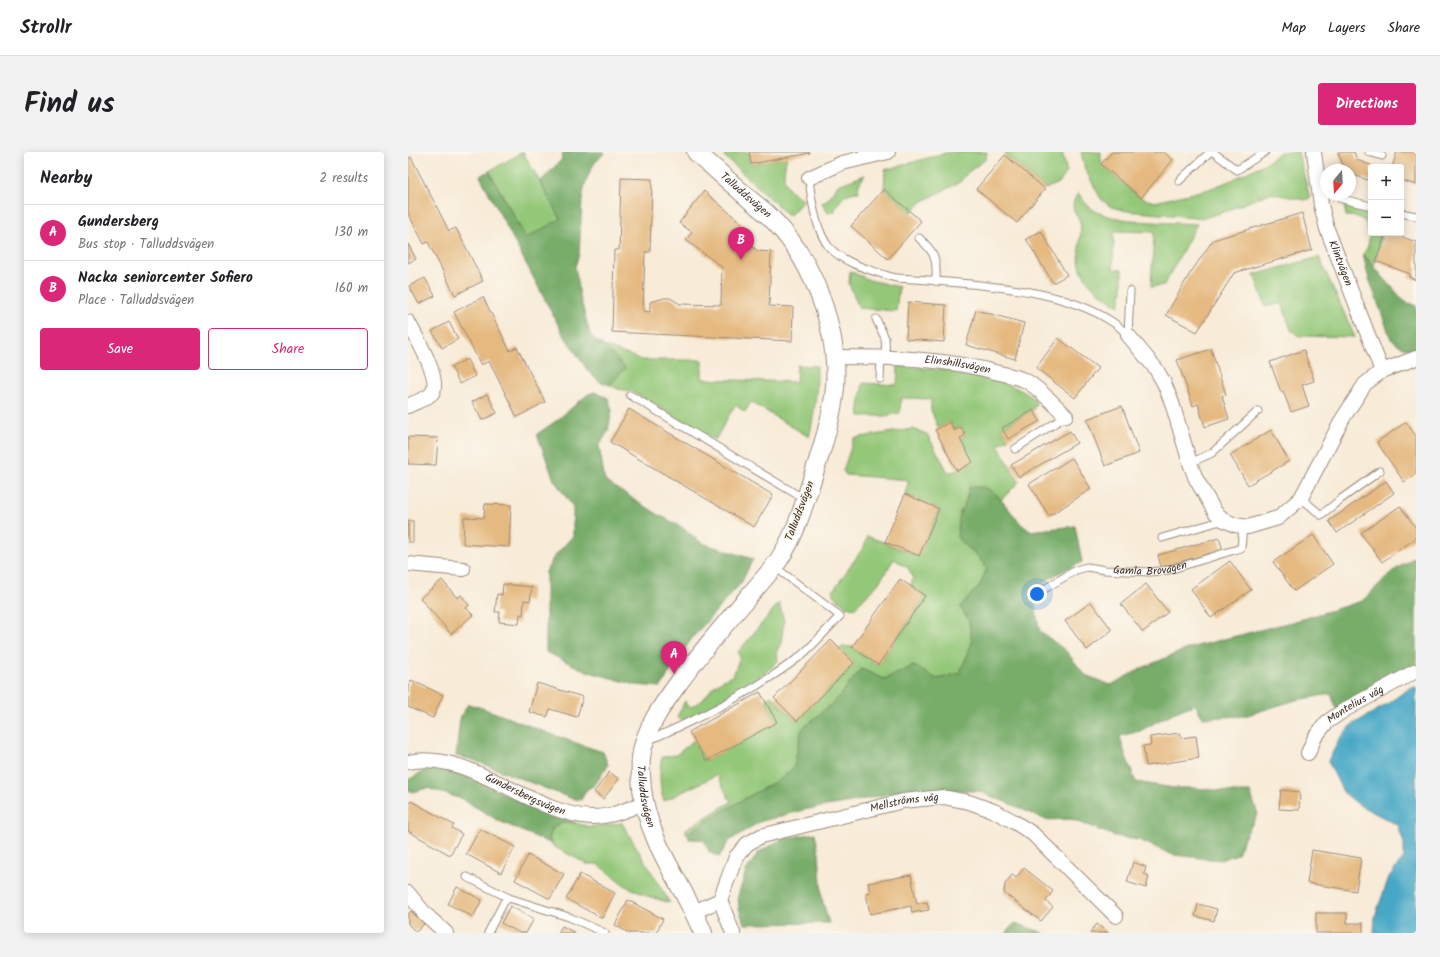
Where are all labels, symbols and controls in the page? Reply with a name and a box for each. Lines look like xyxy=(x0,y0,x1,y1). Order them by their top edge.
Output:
text: Strollr xyxy=(20,13,72,43)
text: Map xyxy=(1282,17,1306,39)
text: Layers xyxy=(1328,17,1366,39)
text: Share xyxy=(1388,17,1420,39)
text: Find us xyxy=(24,82,115,127)
button: Directions xyxy=(1318,83,1416,125)
north arrow xyxy=(1320,164,1356,200)
map controls xyxy=(1368,164,1404,236)
button: + xyxy=(1368,164,1404,200)
text: Nearby xyxy=(40,165,92,192)
text: 2 results xyxy=(320,168,368,189)
street label: Talluddsvägen xyxy=(716,168,776,223)
button: − xyxy=(1368,200,1404,236)
text: Gundersberg xyxy=(78,210,159,234)
text: A xyxy=(49,222,57,243)
text: 130 m xyxy=(334,222,368,243)
pin: B xyxy=(728,227,754,260)
text: Bus stop · Talluddsvägen xyxy=(78,234,214,255)
street label: Klintvägen xyxy=(1323,238,1357,289)
text: Nacka seniorcenter Sofiero xyxy=(78,266,253,290)
text: B xyxy=(49,278,57,299)
text: 160 m xyxy=(335,278,368,299)
text: Place · Talluddsvägen xyxy=(78,290,194,311)
button: Save xyxy=(40,328,200,370)
button: Share xyxy=(208,328,368,370)
street label: Elinshillsvägen xyxy=(924,351,993,379)
street label: Talluddsvägen xyxy=(780,478,820,544)
street label: Gamla Brovägen xyxy=(1113,556,1190,581)
your location xyxy=(1027,584,1047,604)
pin: A xyxy=(661,641,687,674)
street label: Montelius väg xyxy=(1323,681,1387,729)
street label: Talluddsvägen xyxy=(632,765,660,830)
street label: Gundersbergsvägen xyxy=(482,769,568,821)
street label: Mellströms väg xyxy=(868,788,940,818)

